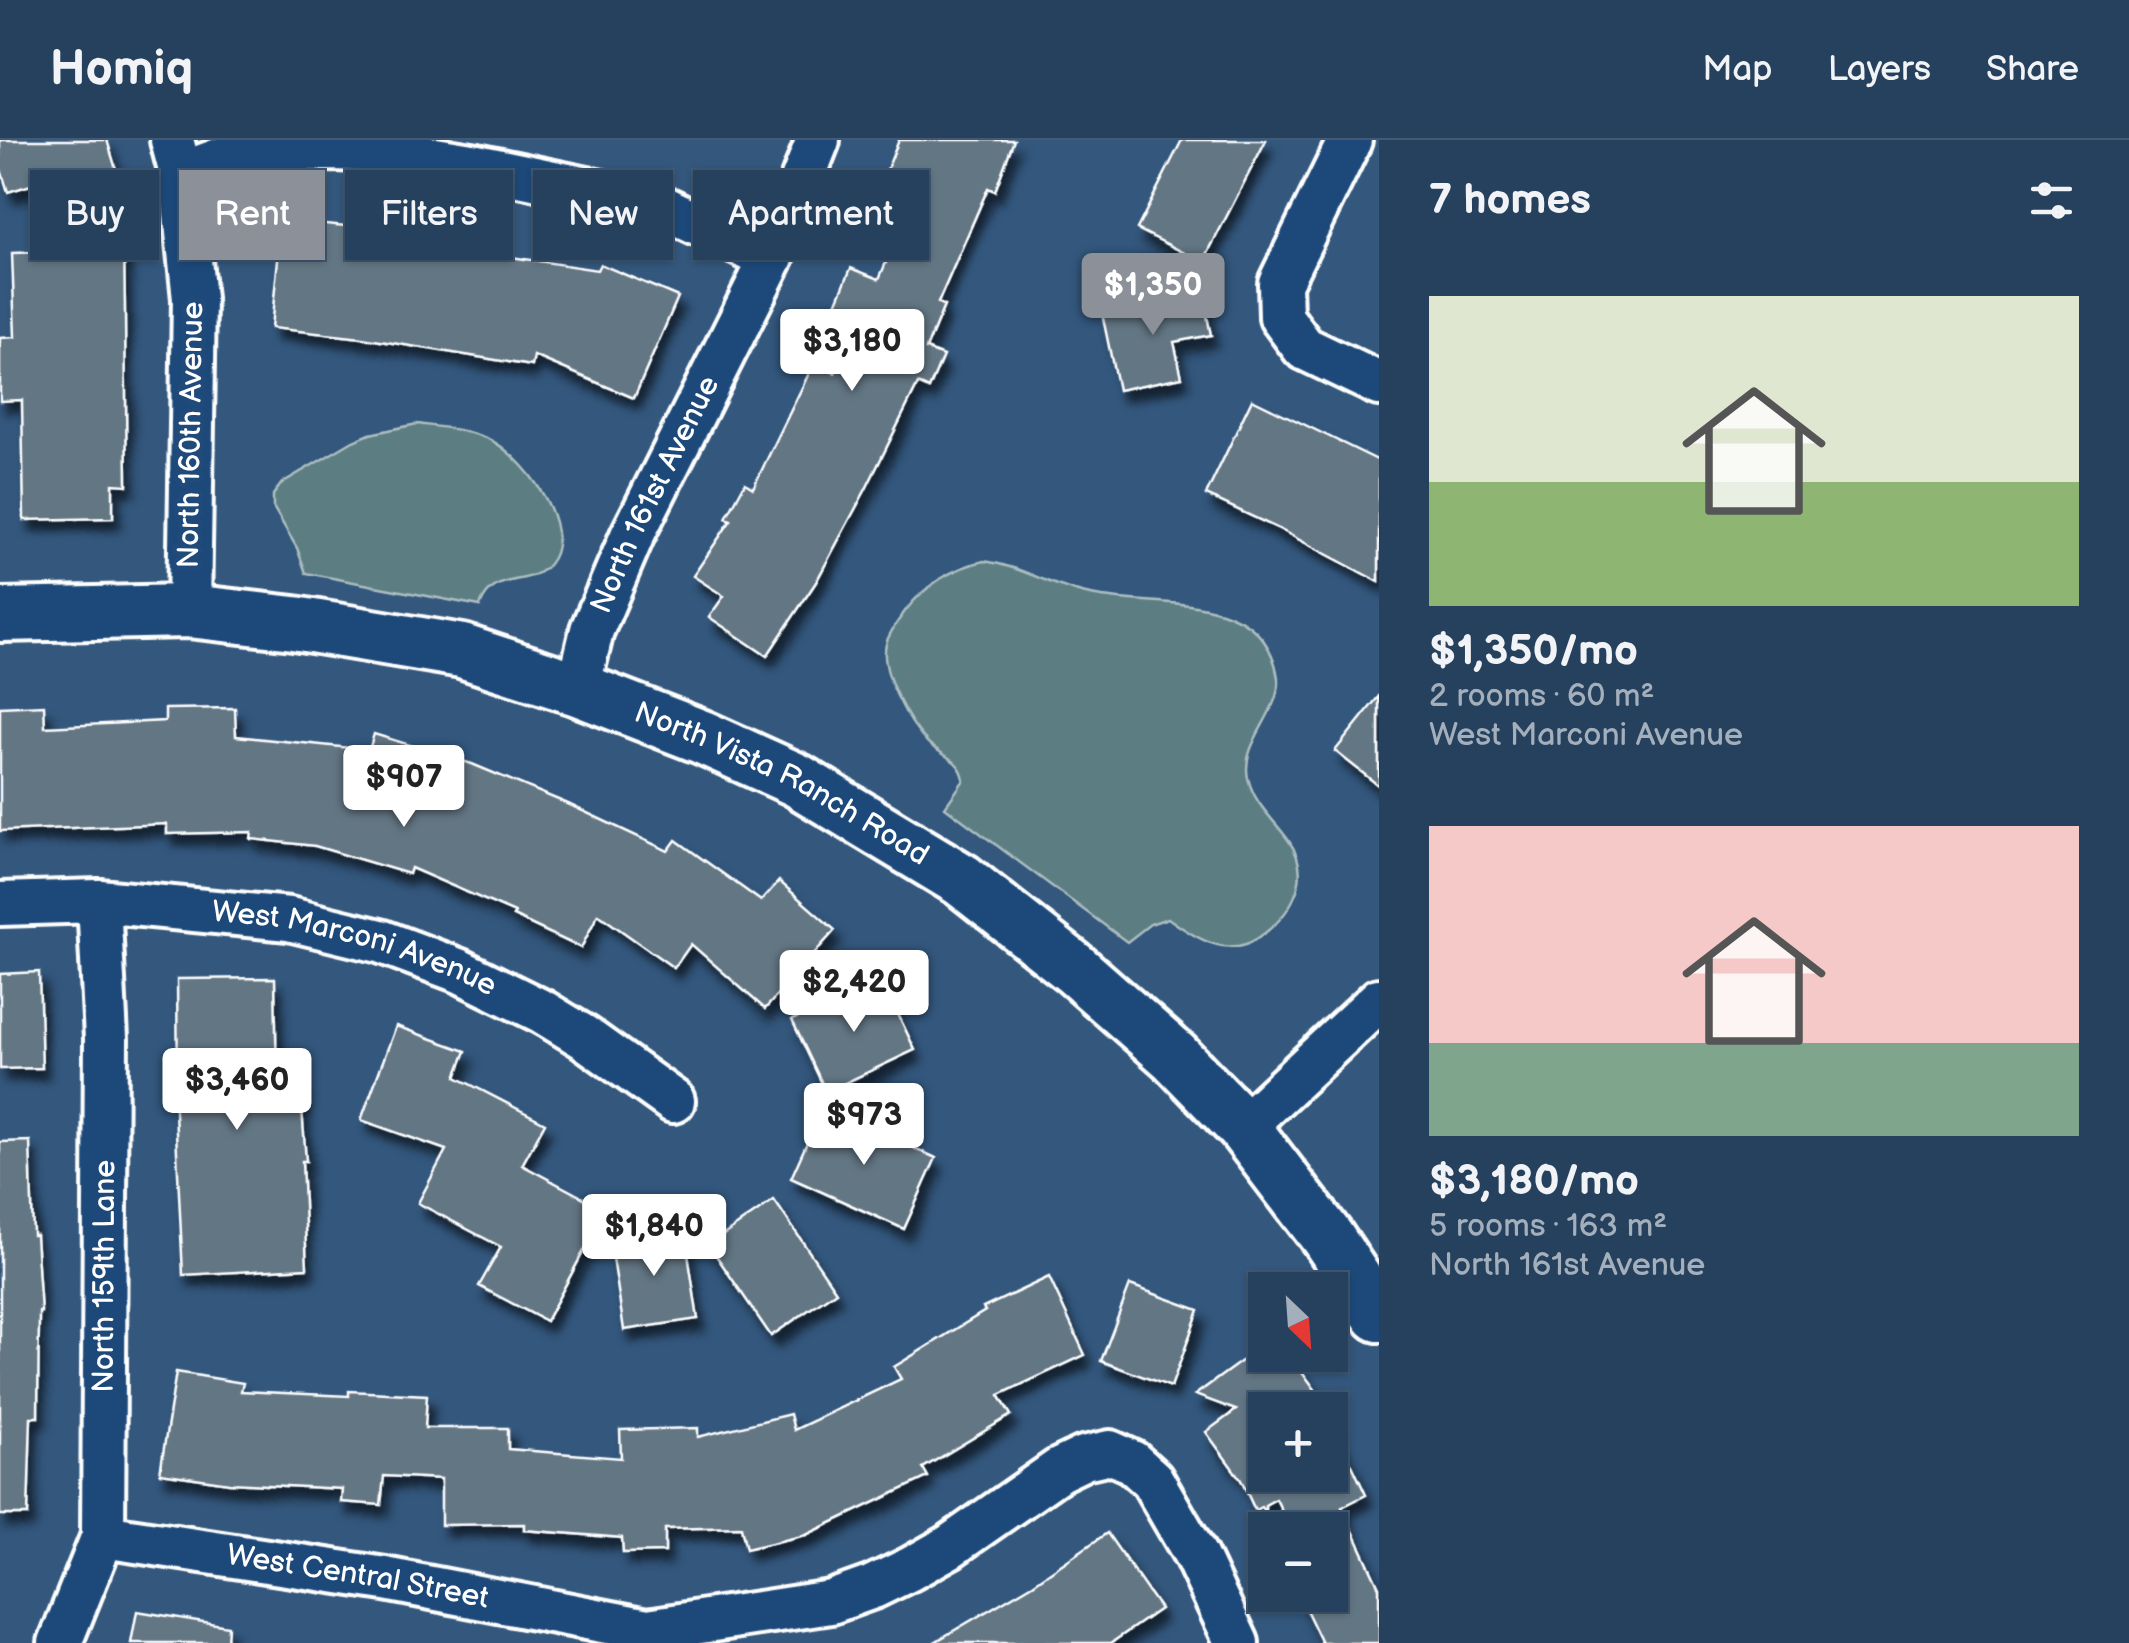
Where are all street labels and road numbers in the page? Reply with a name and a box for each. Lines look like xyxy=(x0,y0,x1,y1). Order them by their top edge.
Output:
street label: North 160th Avenue xyxy=(171,301,211,569)
street label: North 161st Avenue xyxy=(583,370,727,619)
street label: North Vista Ranch Road xyxy=(629,695,935,874)
street label: West Marconi Avenue xyxy=(210,894,502,1004)
street label: North 159th Lane xyxy=(86,1160,123,1393)
street label: West Central Street xyxy=(224,1537,492,1617)

